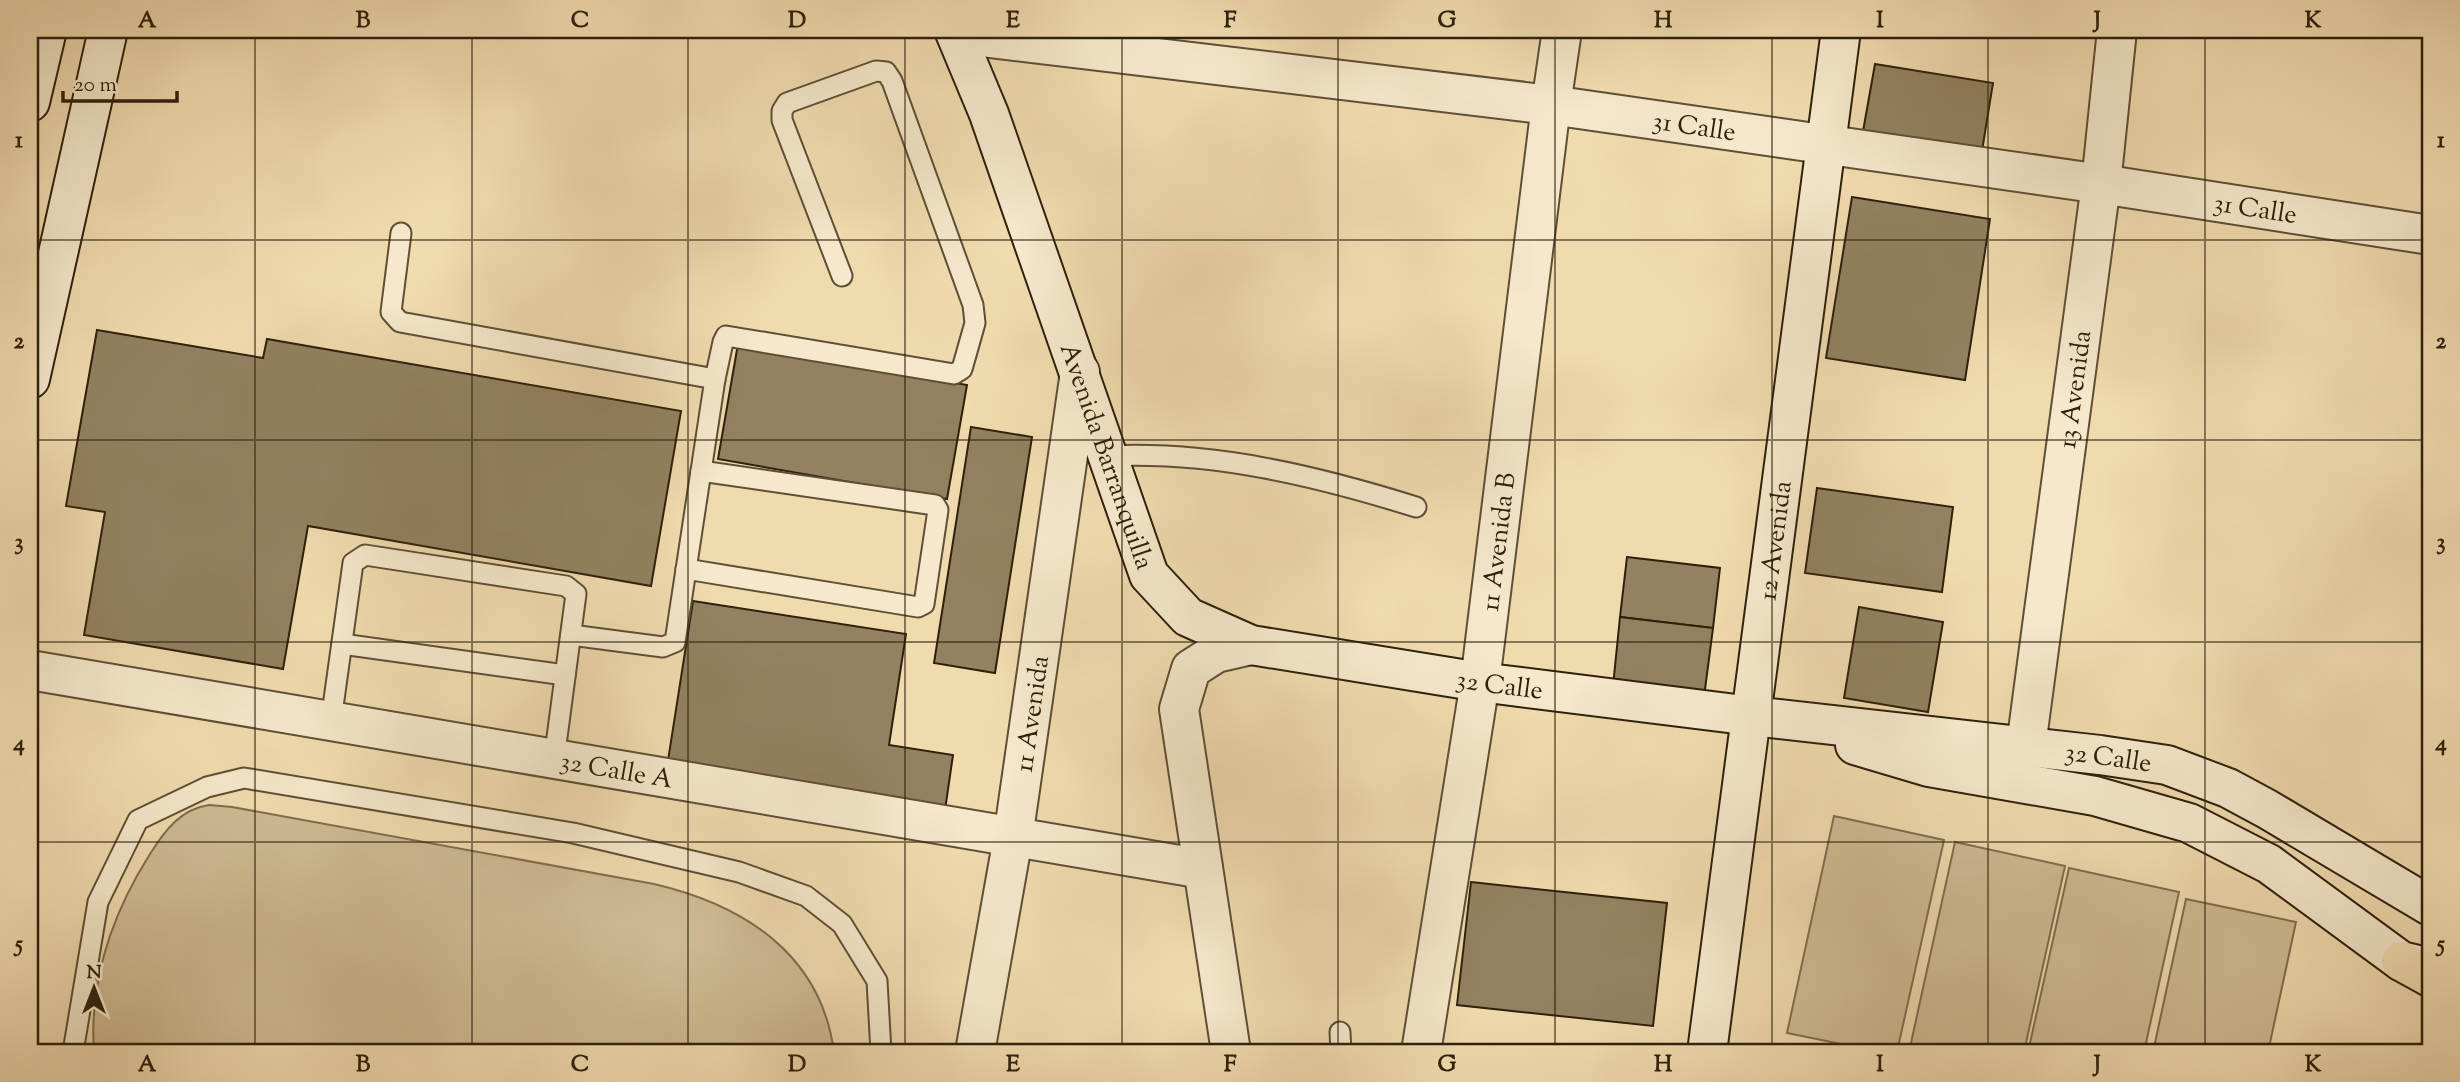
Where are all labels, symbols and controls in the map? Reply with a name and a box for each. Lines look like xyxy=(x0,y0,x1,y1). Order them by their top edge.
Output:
text: A xyxy=(138,5,157,38)
text: B xyxy=(356,5,371,38)
text: C xyxy=(571,5,589,38)
text: D xyxy=(788,5,806,38)
text: E xyxy=(1006,5,1020,38)
text: F xyxy=(1224,5,1237,38)
text: G xyxy=(1438,5,1457,38)
text: H xyxy=(1654,5,1673,38)
text: I xyxy=(1876,5,1884,38)
text: J xyxy=(2092,5,2101,38)
text: K xyxy=(2305,5,2322,38)
scale bar xyxy=(63,60,177,104)
text: 20 m xyxy=(74,71,117,101)
street label: 31 Calle xyxy=(1650,104,1738,152)
text: 1 xyxy=(15,125,23,158)
text: 1 xyxy=(2437,125,2445,158)
street label: 31 Calle xyxy=(2211,186,2299,235)
text: 2 xyxy=(14,326,25,359)
text: 2 xyxy=(2436,326,2447,359)
street label: 13 Avenida xyxy=(2050,328,2102,451)
street label: Avenida Barranquilla xyxy=(1049,339,1162,575)
street label: 11 Avenida B xyxy=(1473,471,1527,613)
street label: 12 Avenida xyxy=(1750,479,1803,603)
text: 3 xyxy=(14,527,24,560)
text: 3 xyxy=(2436,527,2446,560)
street label: 11 Avenida xyxy=(1007,653,1060,775)
street label: 32 Calle xyxy=(1453,662,1545,711)
text: 4 xyxy=(12,728,25,761)
text: 4 xyxy=(2434,728,2447,761)
street label: 32 Calle xyxy=(2063,735,2154,783)
street label: 32 Calle A xyxy=(557,744,675,800)
text: 5 xyxy=(13,929,23,962)
text: 5 xyxy=(2435,929,2445,962)
north arrow xyxy=(60,953,130,1023)
text: N xyxy=(86,960,102,987)
text: A xyxy=(138,1049,157,1082)
text: B xyxy=(356,1049,371,1082)
text: C xyxy=(571,1049,589,1082)
text: D xyxy=(788,1049,806,1082)
text: E xyxy=(1006,1049,1020,1082)
text: F xyxy=(1224,1049,1237,1082)
text: G xyxy=(1438,1049,1457,1082)
text: H xyxy=(1654,1049,1673,1082)
text: I xyxy=(1876,1049,1884,1082)
text: J xyxy=(2092,1049,2101,1082)
text: K xyxy=(2305,1049,2322,1082)

